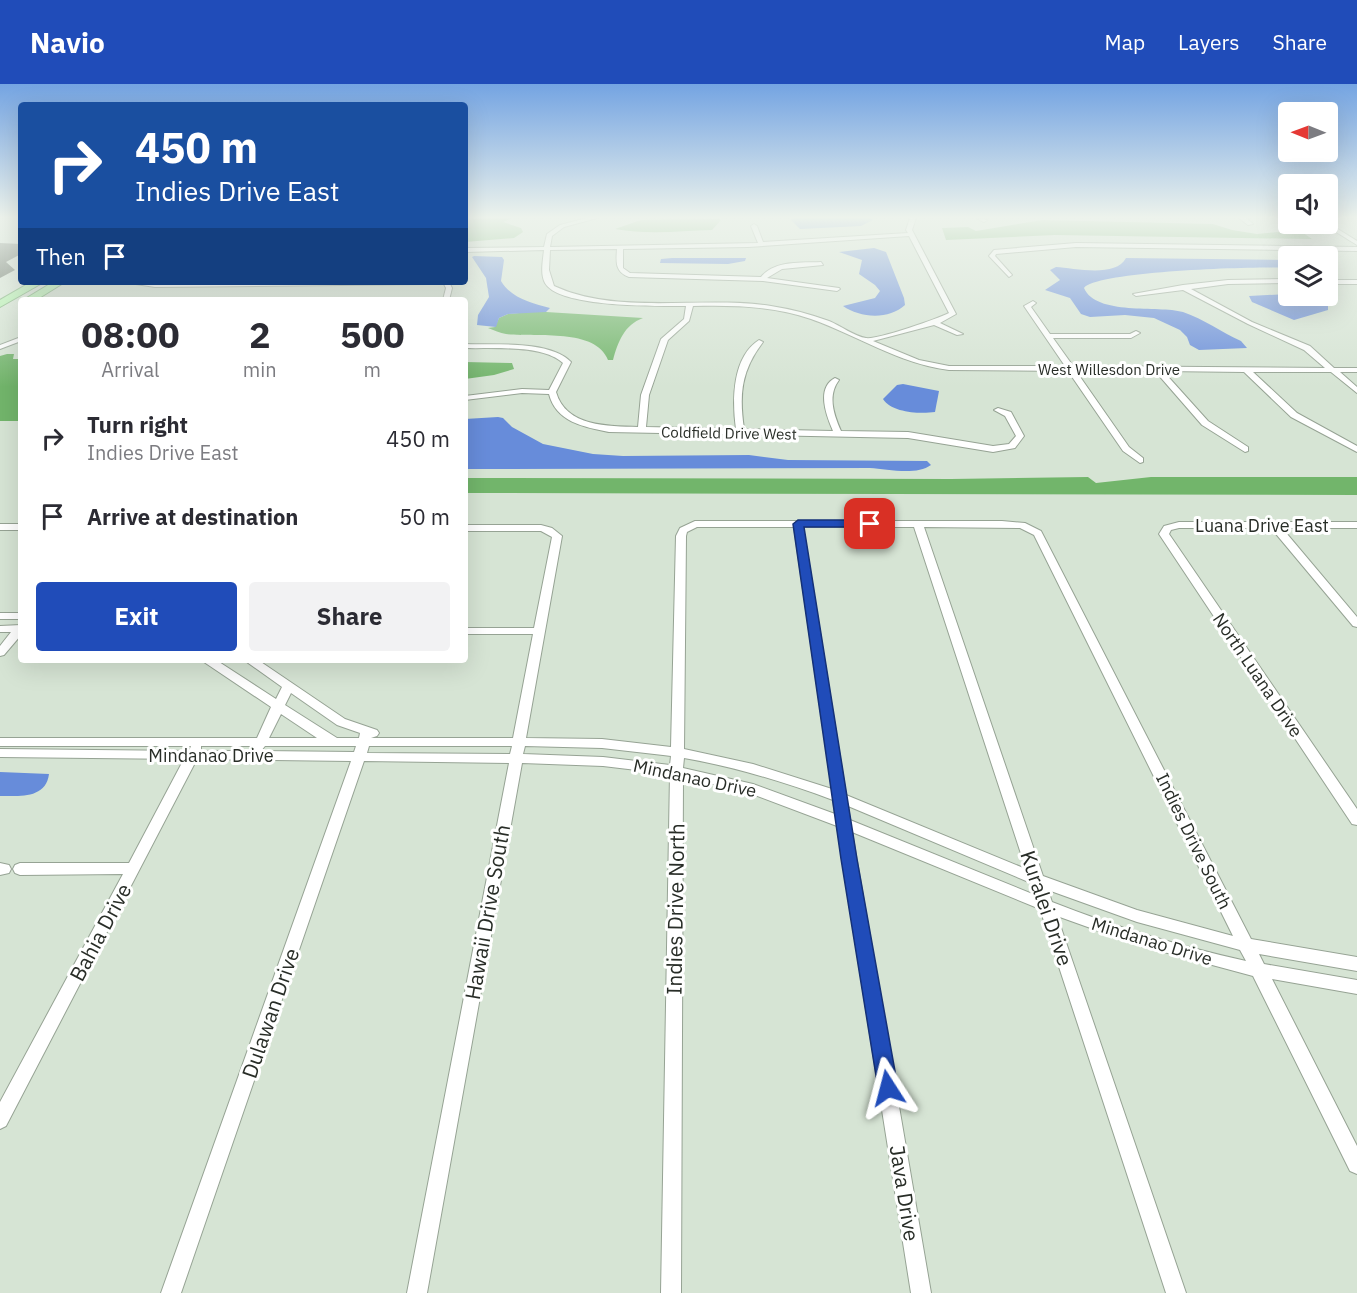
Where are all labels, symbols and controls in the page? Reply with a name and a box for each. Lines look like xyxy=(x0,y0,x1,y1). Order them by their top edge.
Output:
text: Navio xyxy=(30,24,105,61)
text: Map xyxy=(1105,28,1145,56)
text: Layers xyxy=(1178,28,1240,56)
text: Share xyxy=(1273,28,1327,56)
north arrow xyxy=(1278,102,1338,162)
map controls xyxy=(1278,102,1338,306)
text: 450 m xyxy=(135,120,258,175)
icon: right xyxy=(36,126,114,204)
text: Indies Drive East xyxy=(135,173,340,208)
button: sound xyxy=(1278,174,1338,234)
icon: arrive xyxy=(98,240,131,273)
text: Then xyxy=(36,242,86,271)
button: layers xyxy=(1278,246,1338,306)
text: 08:00 xyxy=(81,311,180,358)
text: 2 xyxy=(249,311,271,358)
text: 500 xyxy=(340,311,405,358)
text: Arrival xyxy=(101,356,160,383)
text: min xyxy=(243,356,277,383)
text: m xyxy=(364,356,381,383)
street label: West Willesdon Drive xyxy=(1038,360,1180,379)
text: Turn right xyxy=(87,410,188,439)
icon: right xyxy=(36,422,69,455)
street label: Coldfield Drive West xyxy=(661,422,797,444)
text: 450 m xyxy=(386,424,450,453)
text: Indies Drive East xyxy=(87,439,239,466)
pin xyxy=(844,498,895,549)
icon: arrive xyxy=(36,500,69,533)
text: Arrive at destination xyxy=(87,502,298,531)
text: 50 m xyxy=(399,502,450,531)
icon: arrive xyxy=(853,507,886,540)
street label: Luana Drive East xyxy=(1195,514,1329,537)
button: Exit xyxy=(36,582,237,651)
button: Share xyxy=(249,582,450,651)
street label: North Luana Drive xyxy=(1208,609,1308,742)
street label: Mindanao Drive xyxy=(148,744,274,767)
street label: Mindanao Drive xyxy=(631,754,759,802)
street label: Indies Drive South xyxy=(1151,769,1237,913)
street label: Hawaii Drive South xyxy=(458,822,516,1002)
street label: Indies Drive North xyxy=(660,823,690,995)
street label: Kuralei Drive xyxy=(1014,847,1080,969)
street label: Bahia Drive xyxy=(63,878,137,986)
street label: Mindanao Drive xyxy=(1089,912,1215,970)
street label: Dulawan Drive xyxy=(235,944,305,1082)
position arrow xyxy=(856,1056,920,1120)
street label: Java Drive xyxy=(884,1143,926,1243)

